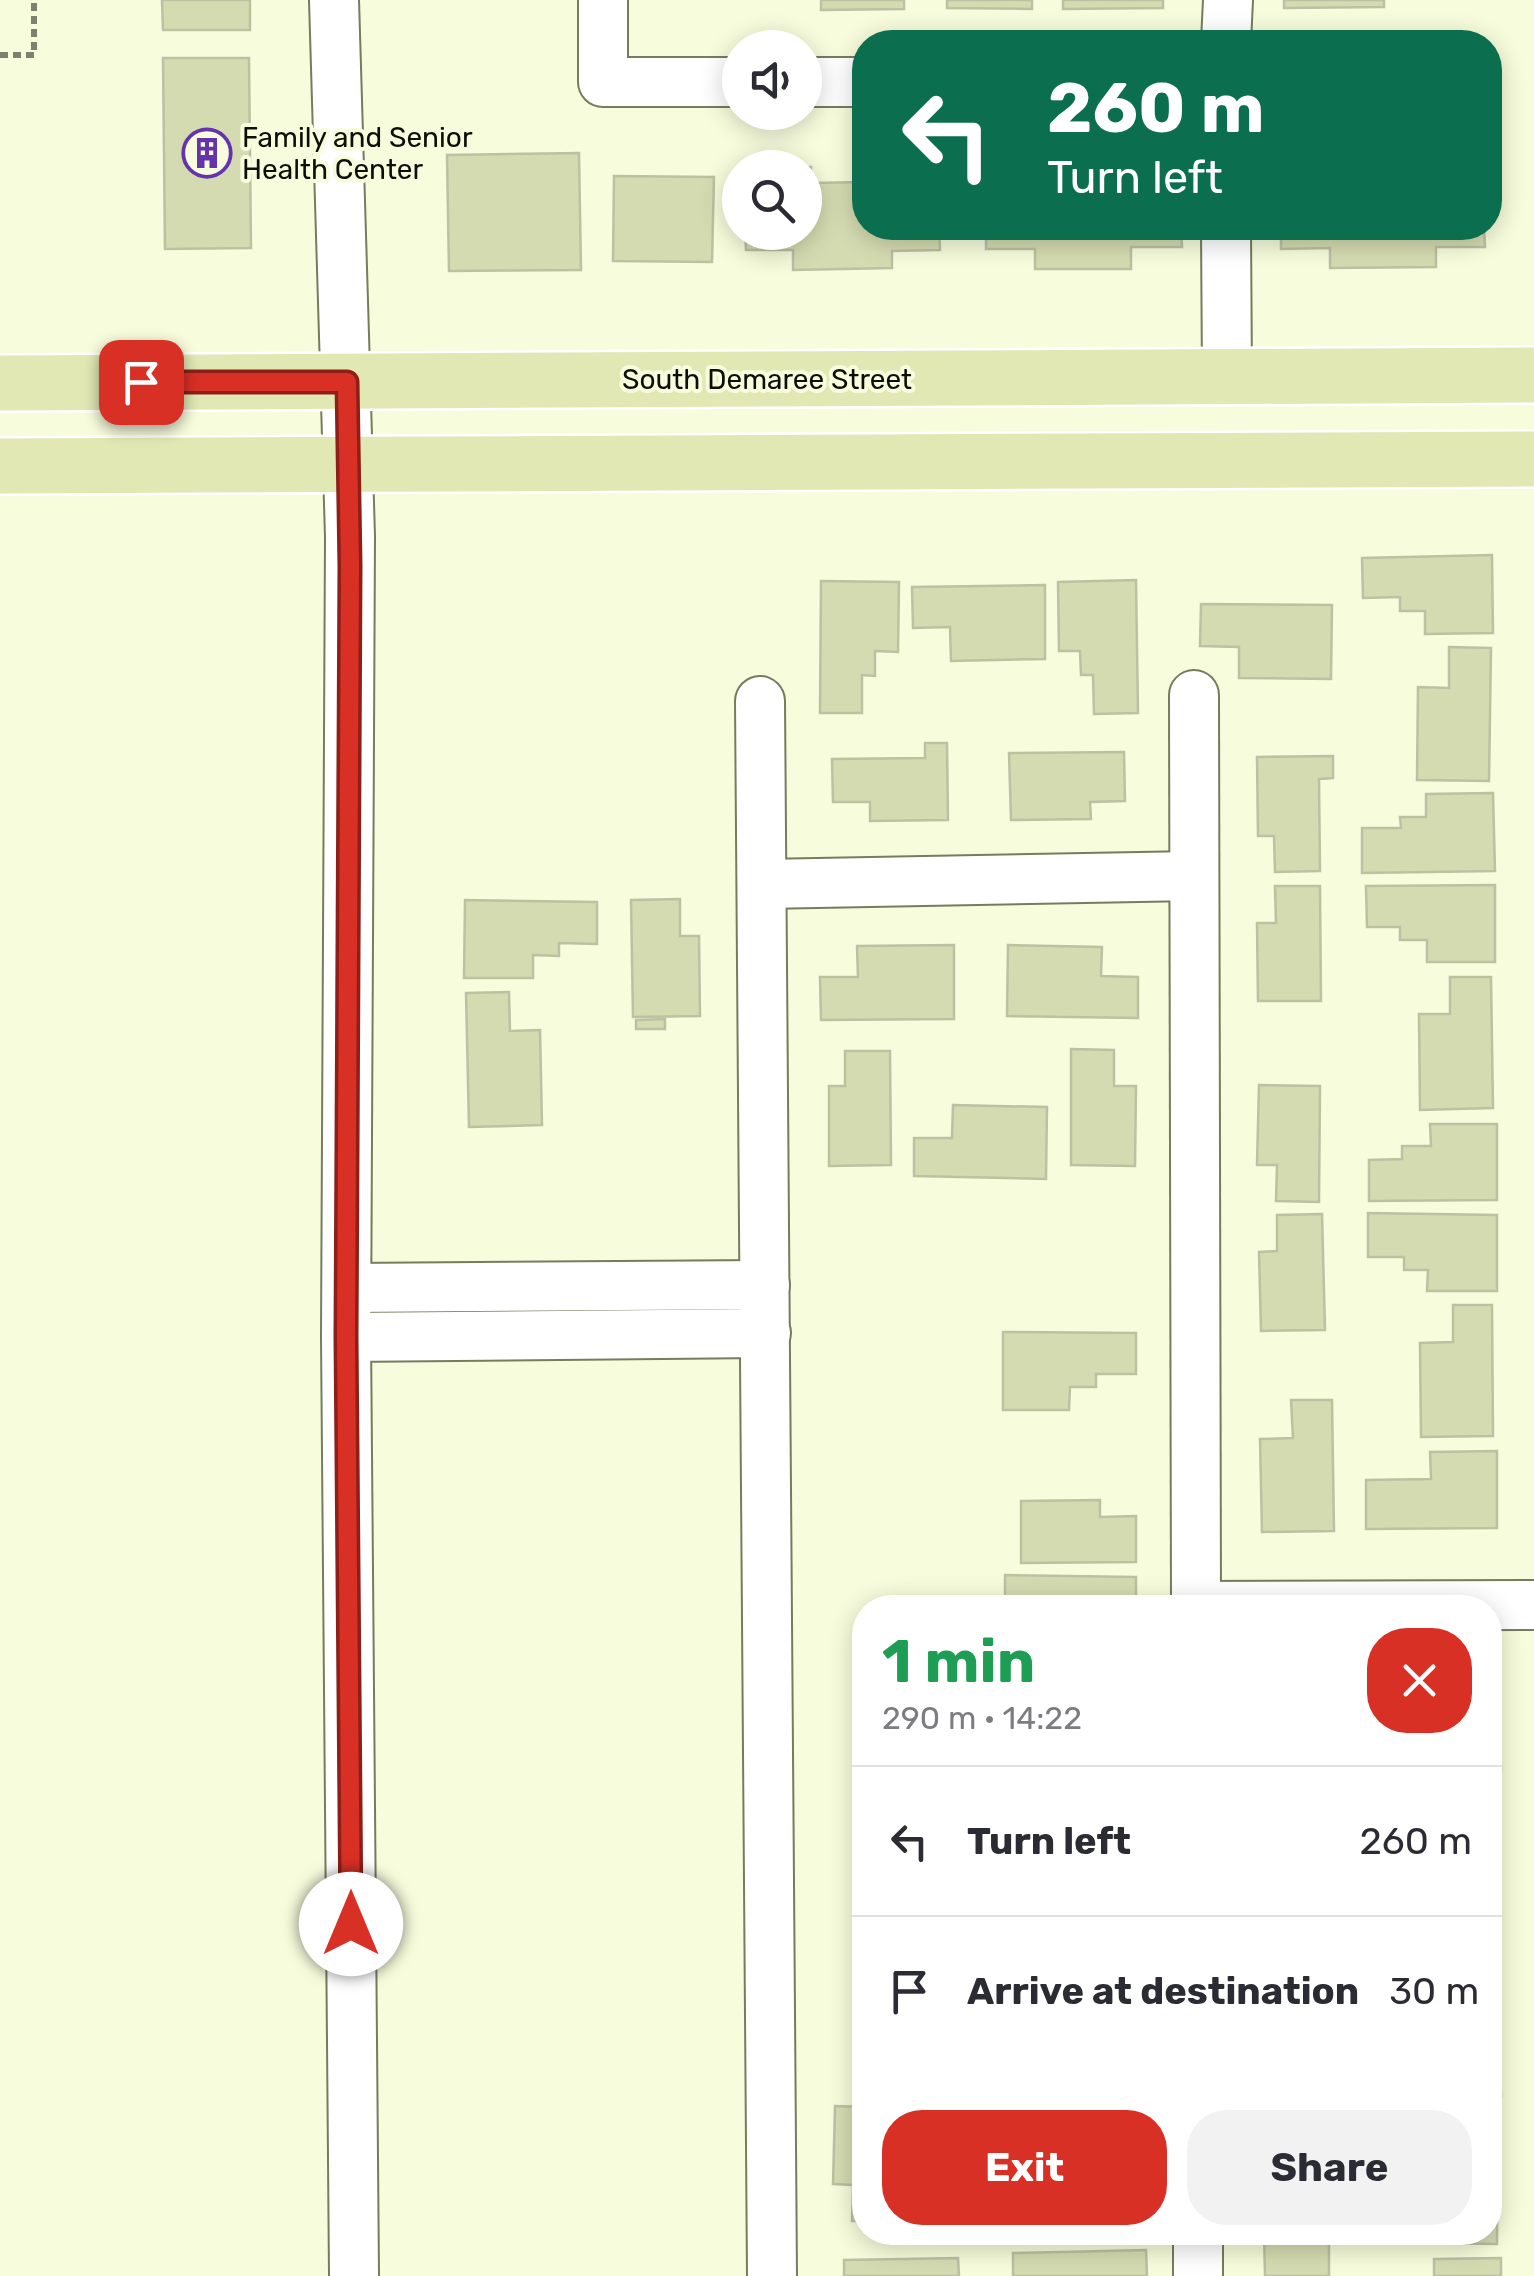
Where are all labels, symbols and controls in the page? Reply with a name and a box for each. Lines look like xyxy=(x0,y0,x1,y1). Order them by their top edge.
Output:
map controls xyxy=(722,30,822,250)
button: sound xyxy=(722,30,822,130)
text: 260 m xyxy=(1047,67,1265,150)
icon: left xyxy=(882,70,1012,200)
place label: Family and Senior Health Center xyxy=(242,121,473,186)
building icon: Family and Senior Health Center xyxy=(181,127,233,179)
button: search xyxy=(722,150,822,250)
text: Turn left xyxy=(1047,151,1223,204)
pin xyxy=(99,340,184,425)
icon: arrive xyxy=(114,355,169,410)
street label: South Demaree Street xyxy=(622,363,912,396)
text: 1 min xyxy=(882,1626,1035,1697)
button: close xyxy=(1367,1628,1472,1733)
text: 290 m · 14:22 xyxy=(882,1699,1082,1737)
icon: left xyxy=(882,1814,937,1869)
text: Turn left xyxy=(967,1818,1131,1864)
text: 260 m xyxy=(1360,1818,1472,1864)
position arrow xyxy=(299,1872,403,1976)
icon: arrive xyxy=(882,1964,937,2019)
text: Arrive at destination xyxy=(967,1968,1359,2014)
text: 30 m xyxy=(1389,1968,1479,2014)
button: Exit xyxy=(882,2110,1167,2225)
button: Share xyxy=(1187,2110,1472,2225)

